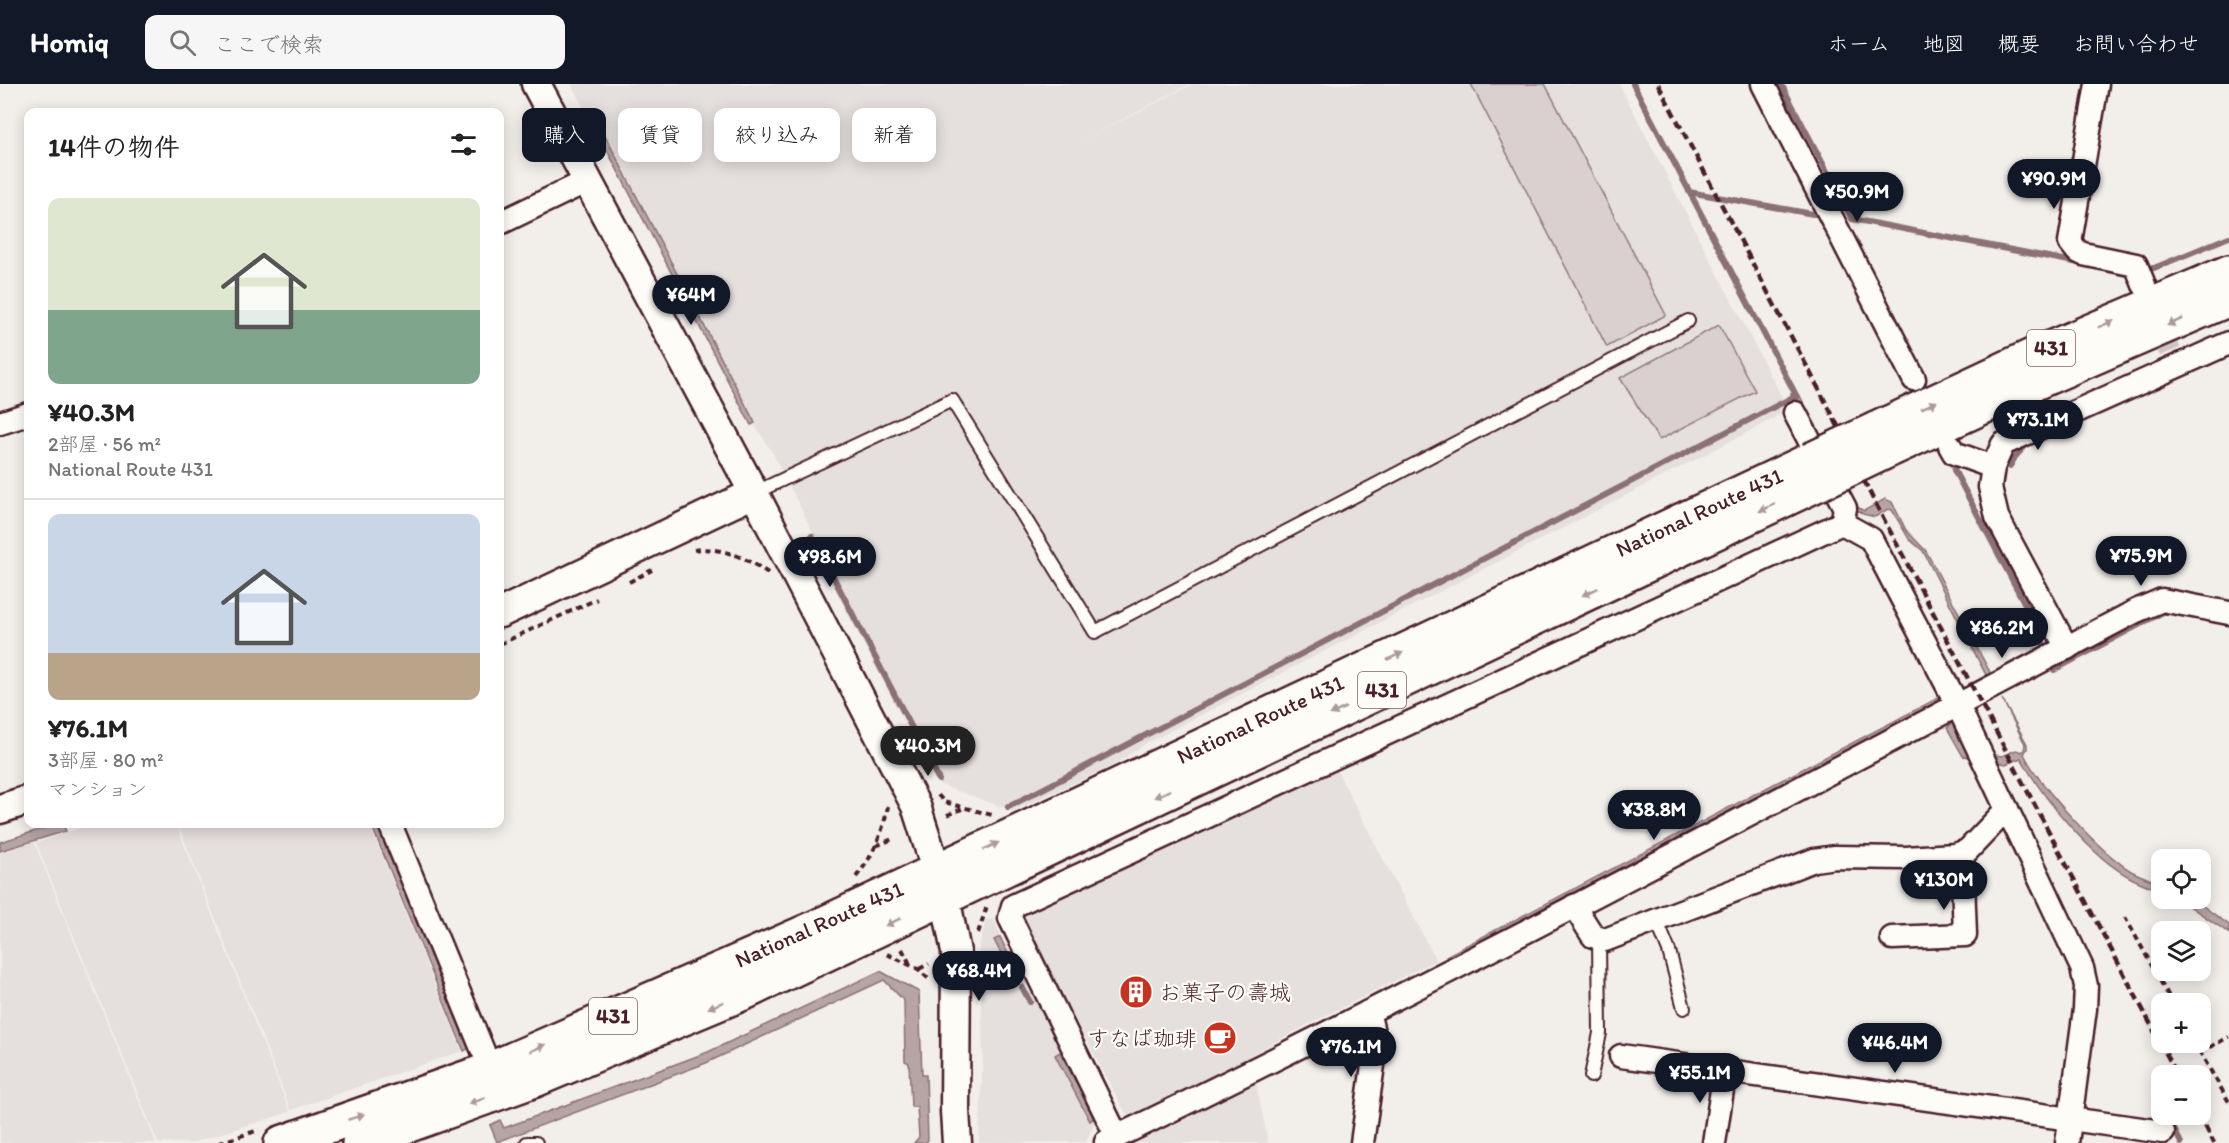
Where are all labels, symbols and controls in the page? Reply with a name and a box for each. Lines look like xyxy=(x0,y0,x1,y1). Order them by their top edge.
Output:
search box xyxy=(145,15,565,69)
text: Homiq xyxy=(30,25,109,59)
icon: search xyxy=(166,26,199,59)
text: ここで検索 xyxy=(214,31,324,58)
text: ホーム xyxy=(1828,31,1890,56)
text: 地図 xyxy=(1923,31,1965,56)
text: 概要 xyxy=(1998,31,2040,56)
text: お問い合わせ xyxy=(2073,31,2199,56)
chip: 購入 xyxy=(522,108,606,162)
chip: 賃貸 xyxy=(618,108,702,162)
chip: 絞り込み xyxy=(714,108,840,162)
chip: 新着 xyxy=(852,108,936,162)
icon: filters xyxy=(447,128,480,161)
text: 14件の物件 xyxy=(48,131,180,163)
pin: ¥90.9M xyxy=(2005,159,2103,210)
text: ¥90.9M xyxy=(2021,166,2087,190)
pin: ¥50.9M xyxy=(1808,172,1906,223)
text: ¥50.9M xyxy=(1824,179,1890,203)
icon: home xyxy=(210,237,318,345)
pin: ¥64M xyxy=(655,275,727,326)
text: ¥64M xyxy=(666,282,716,306)
one-way arrow xyxy=(2167,317,2184,326)
one-way arrow xyxy=(2098,319,2116,329)
road number: 431 xyxy=(2027,330,2075,366)
text: ¥40.3M xyxy=(48,396,135,428)
one-way arrow xyxy=(1920,400,1937,409)
pin: ¥73.1M xyxy=(1989,400,2087,451)
text: ¥73.1M xyxy=(2007,407,2069,431)
text: 2部屋 · 56 m² xyxy=(48,432,161,456)
text: National Route 431 xyxy=(48,457,213,481)
street label: National Route 431 xyxy=(1611,462,1787,563)
one-way arrow xyxy=(1758,504,1775,513)
pin: ¥75.9M xyxy=(2092,536,2190,587)
pin: ¥98.6M xyxy=(781,537,879,588)
text: ¥75.9M xyxy=(2110,543,2172,567)
text: ¥98.6M xyxy=(798,544,862,568)
icon: home xyxy=(210,553,318,661)
one-way arrow xyxy=(1582,587,1599,596)
pin: ¥86.2M xyxy=(1953,608,2051,659)
text: ¥86.2M xyxy=(1970,615,2034,639)
one-way arrow xyxy=(1387,651,1404,660)
street label: National Route 431 xyxy=(1172,669,1348,770)
road number: 431 xyxy=(1358,672,1406,708)
one-way arrow xyxy=(1330,706,1347,715)
text: ¥76.1M xyxy=(48,712,128,744)
pin: ¥40.3M xyxy=(879,726,977,777)
text: ¥40.3M xyxy=(894,733,962,757)
text: 3部屋 · 80 m² xyxy=(48,748,164,772)
text: マンション xyxy=(48,777,147,801)
one-way arrow xyxy=(1153,790,1170,799)
pin: ¥38.8M xyxy=(1605,790,1703,841)
text: ¥38.8M xyxy=(1622,797,1686,821)
one-way arrow xyxy=(982,842,999,851)
map controls xyxy=(2151,849,2211,1125)
button: locate xyxy=(2151,849,2211,909)
pin: ¥130M xyxy=(1902,860,1986,911)
text: ¥130M xyxy=(1914,867,1974,891)
street label: National Route 431 xyxy=(731,875,908,974)
one-way arrow xyxy=(884,918,901,927)
button: layers xyxy=(2151,921,2211,981)
pin: ¥68.4M xyxy=(930,951,1028,1002)
text: ¥68.4M xyxy=(946,958,1012,982)
building icon: お菓子の壽城 xyxy=(1118,974,1154,1010)
place label: お菓子の壽城 xyxy=(1159,979,1291,1006)
button: + xyxy=(2151,993,2211,1053)
road number: 431 xyxy=(589,998,637,1034)
one-way arrow xyxy=(707,1001,725,1010)
cafe icon: すなば珈琲 xyxy=(1202,1020,1238,1056)
pin: ¥46.4M xyxy=(1846,1023,1944,1074)
place label: すなば珈琲 xyxy=(1087,1025,1197,1052)
pin: ¥76.1M xyxy=(1302,1027,1400,1078)
text: ¥46.4M xyxy=(1862,1030,1928,1054)
text: ¥76.1M xyxy=(1320,1034,1382,1058)
one-way arrow xyxy=(530,1044,547,1053)
pin: ¥55.1M xyxy=(1651,1053,1749,1104)
text: ¥55.1M xyxy=(1669,1060,1731,1084)
button: − xyxy=(2151,1065,2211,1125)
one-way arrow xyxy=(468,1096,486,1106)
one-way arrow xyxy=(347,1111,365,1121)

